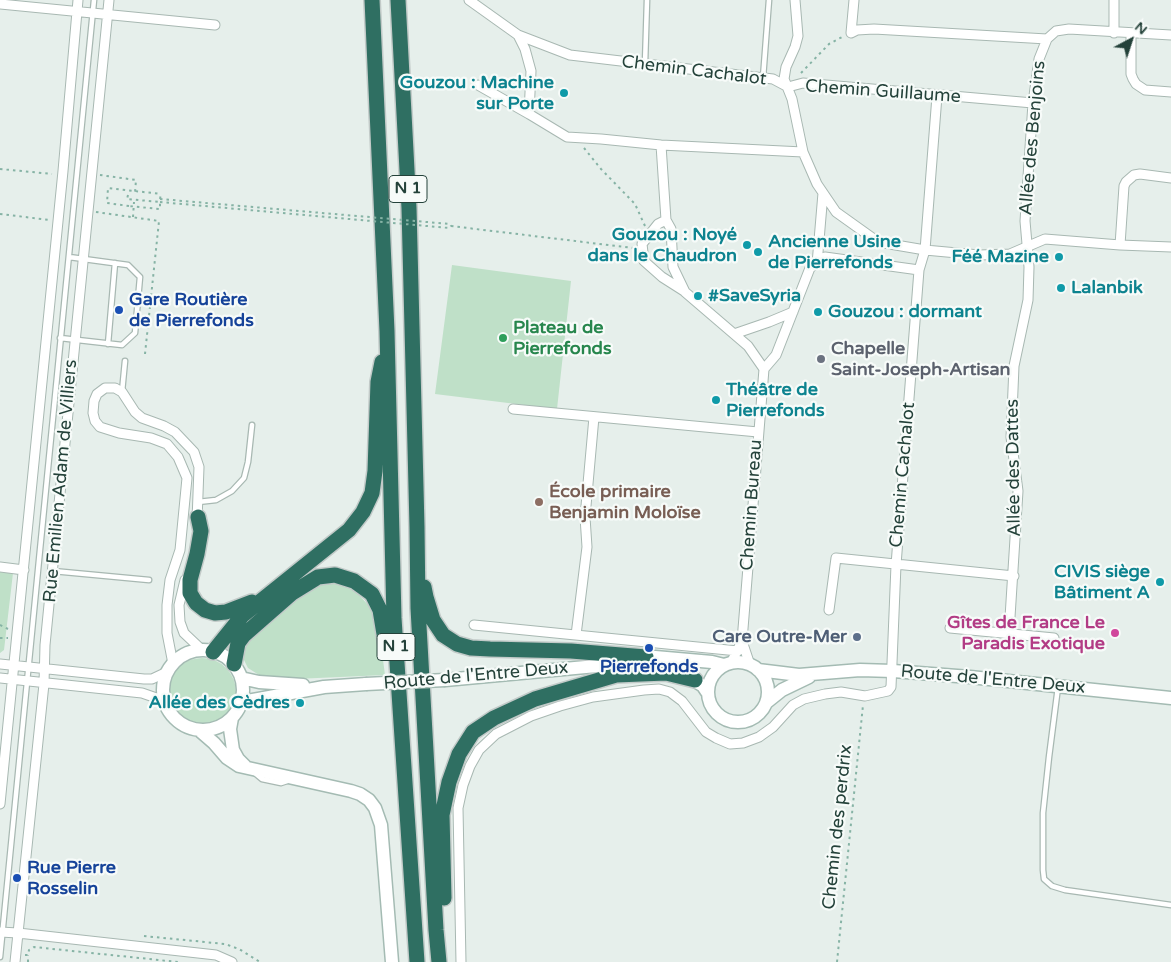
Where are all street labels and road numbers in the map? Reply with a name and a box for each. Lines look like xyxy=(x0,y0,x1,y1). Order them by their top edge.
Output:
street label: Chemin Cachalot xyxy=(620,51,768,91)
street label: Allée des Benjoins xyxy=(1015,60,1051,216)
street label: Chemin Guillaume xyxy=(804,76,962,108)
road number: N 1 xyxy=(389,175,427,202)
street label: Rue Emilien Adam de Villiers xyxy=(40,359,82,603)
street label: Allée des Dattes xyxy=(1002,399,1026,537)
street label: Chemin Cachalot xyxy=(886,401,920,549)
street label: Chemin Bureau xyxy=(737,439,767,571)
road number: N 1 xyxy=(377,634,415,660)
street label: Route de l'Entre Deux xyxy=(383,657,569,695)
street label: Route de l'Entre Deux xyxy=(900,661,1086,699)
street label: Chemin des perdrix xyxy=(819,743,857,911)

